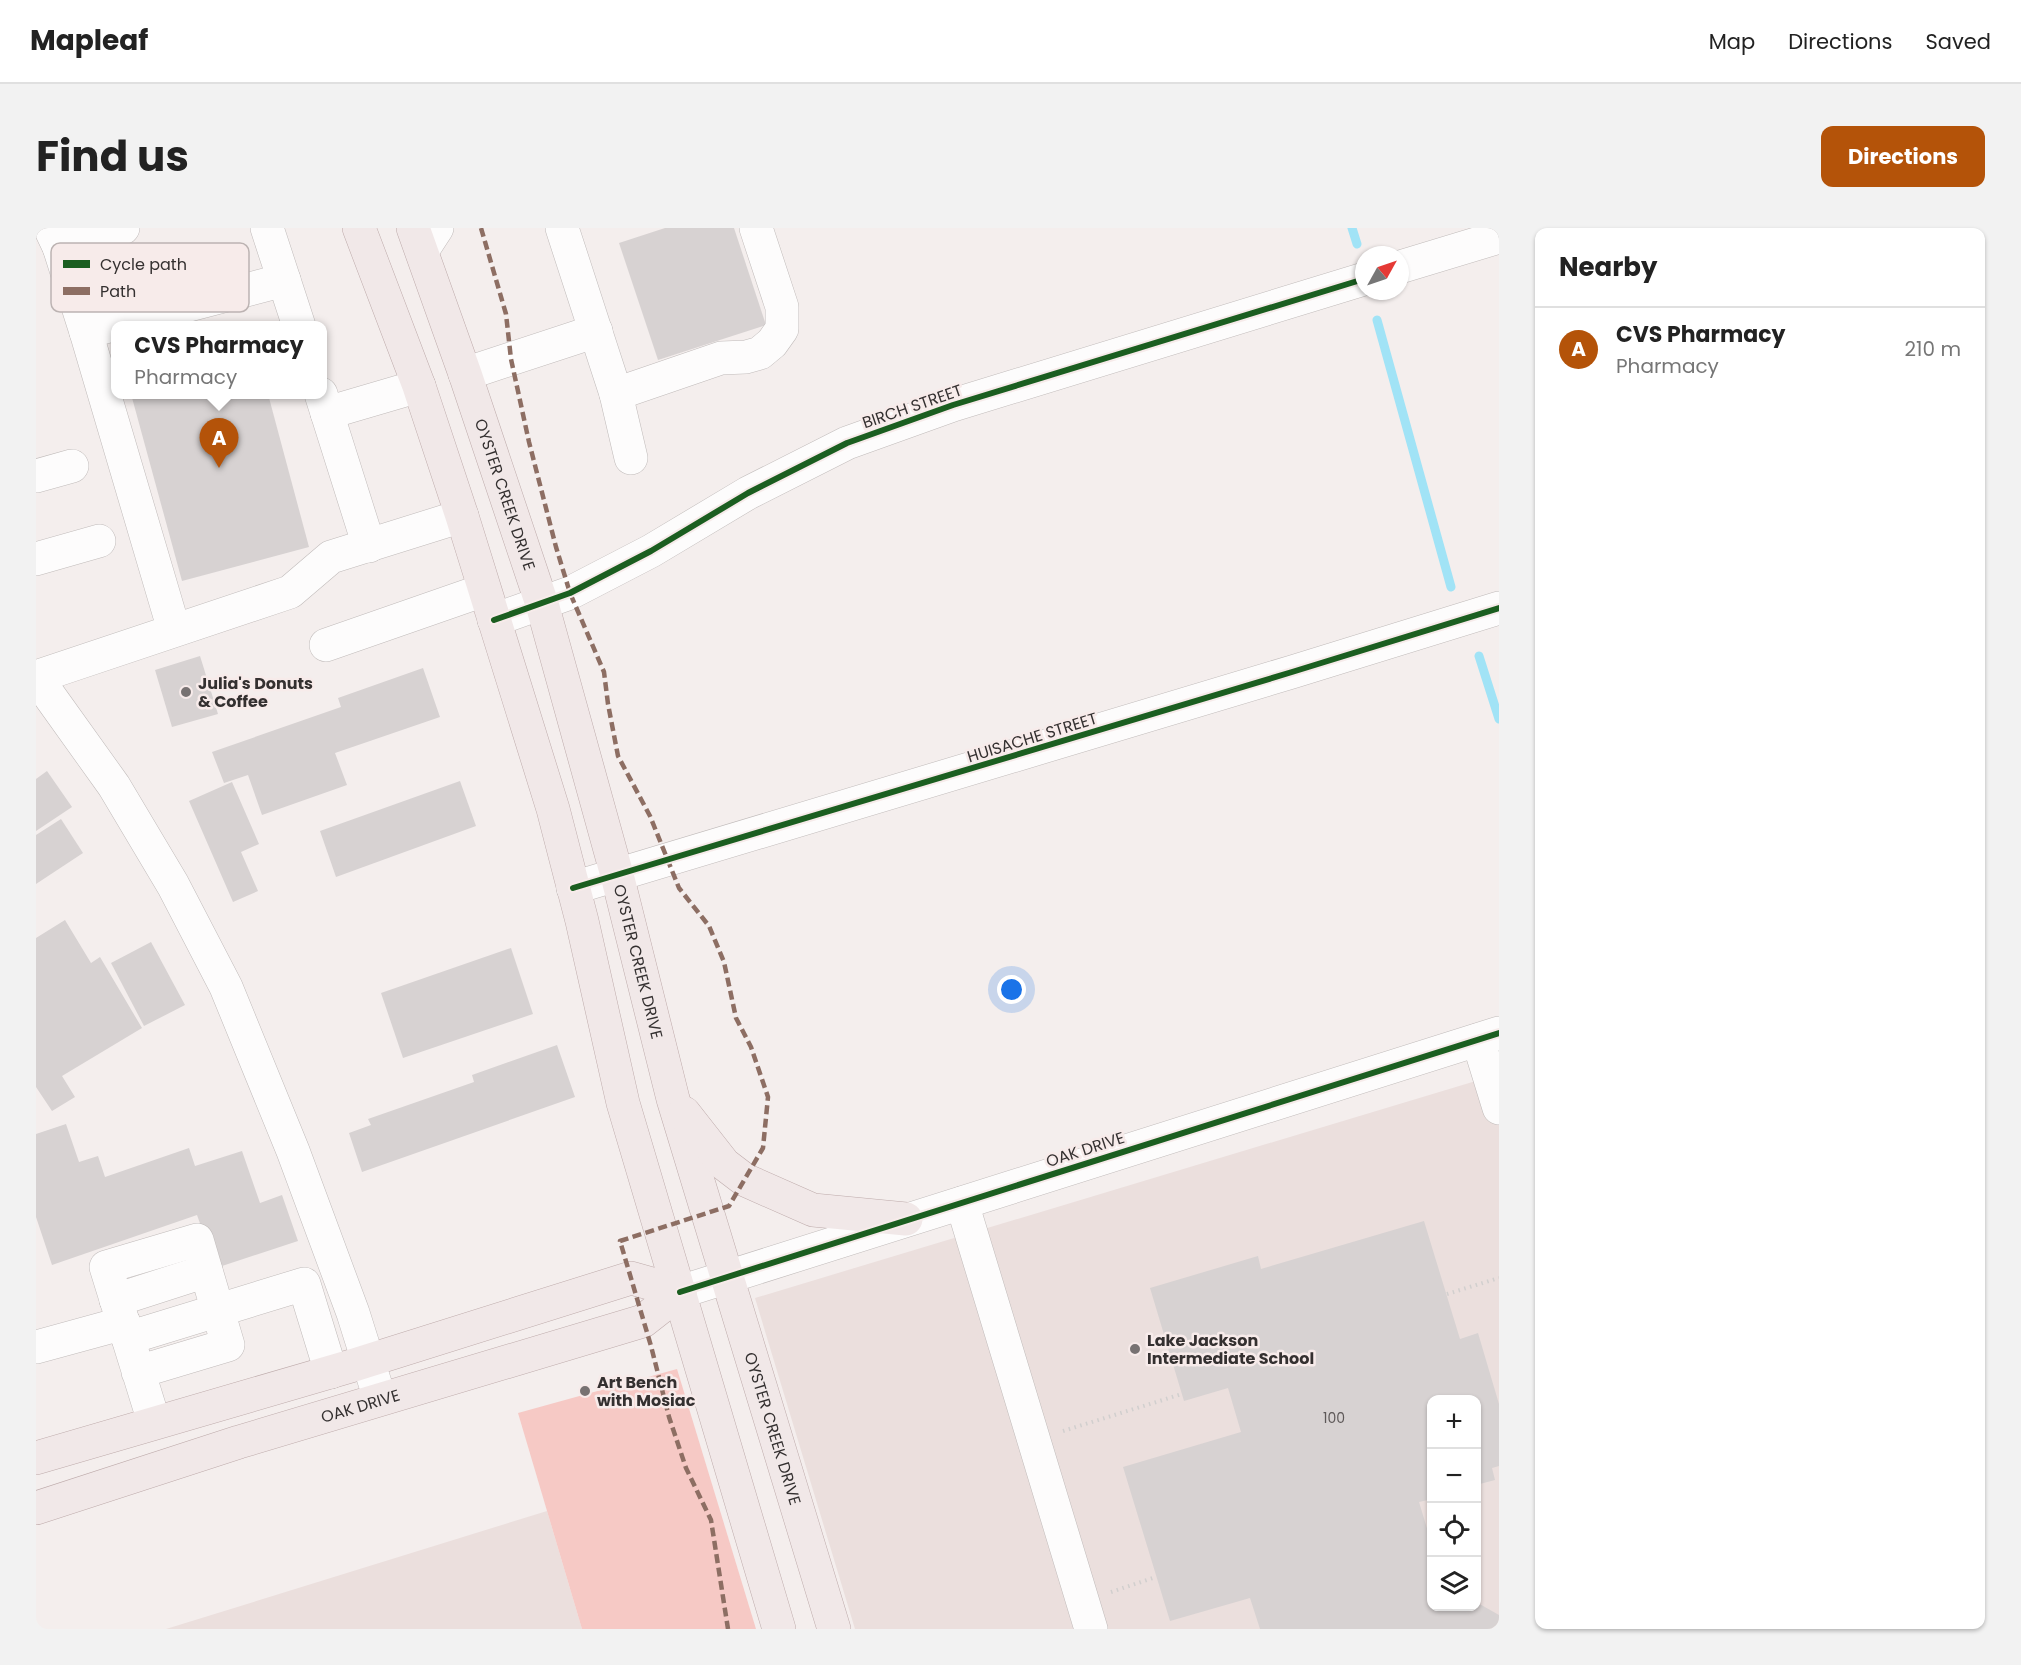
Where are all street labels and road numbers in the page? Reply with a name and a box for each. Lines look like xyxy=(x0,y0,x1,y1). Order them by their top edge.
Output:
street label: BIRCH STREET xyxy=(859,379,965,434)
street label: OYSTER CREEK DRIVE xyxy=(469,416,541,573)
street label: HUISACHE STREET xyxy=(964,707,1100,768)
street label: OYSTER CREEK DRIVE xyxy=(608,882,669,1041)
street label: OAK DRIVE xyxy=(1043,1126,1127,1173)
street label: OYSTER CREEK DRIVE xyxy=(739,1349,807,1508)
street label: OAK DRIVE xyxy=(318,1383,403,1429)

